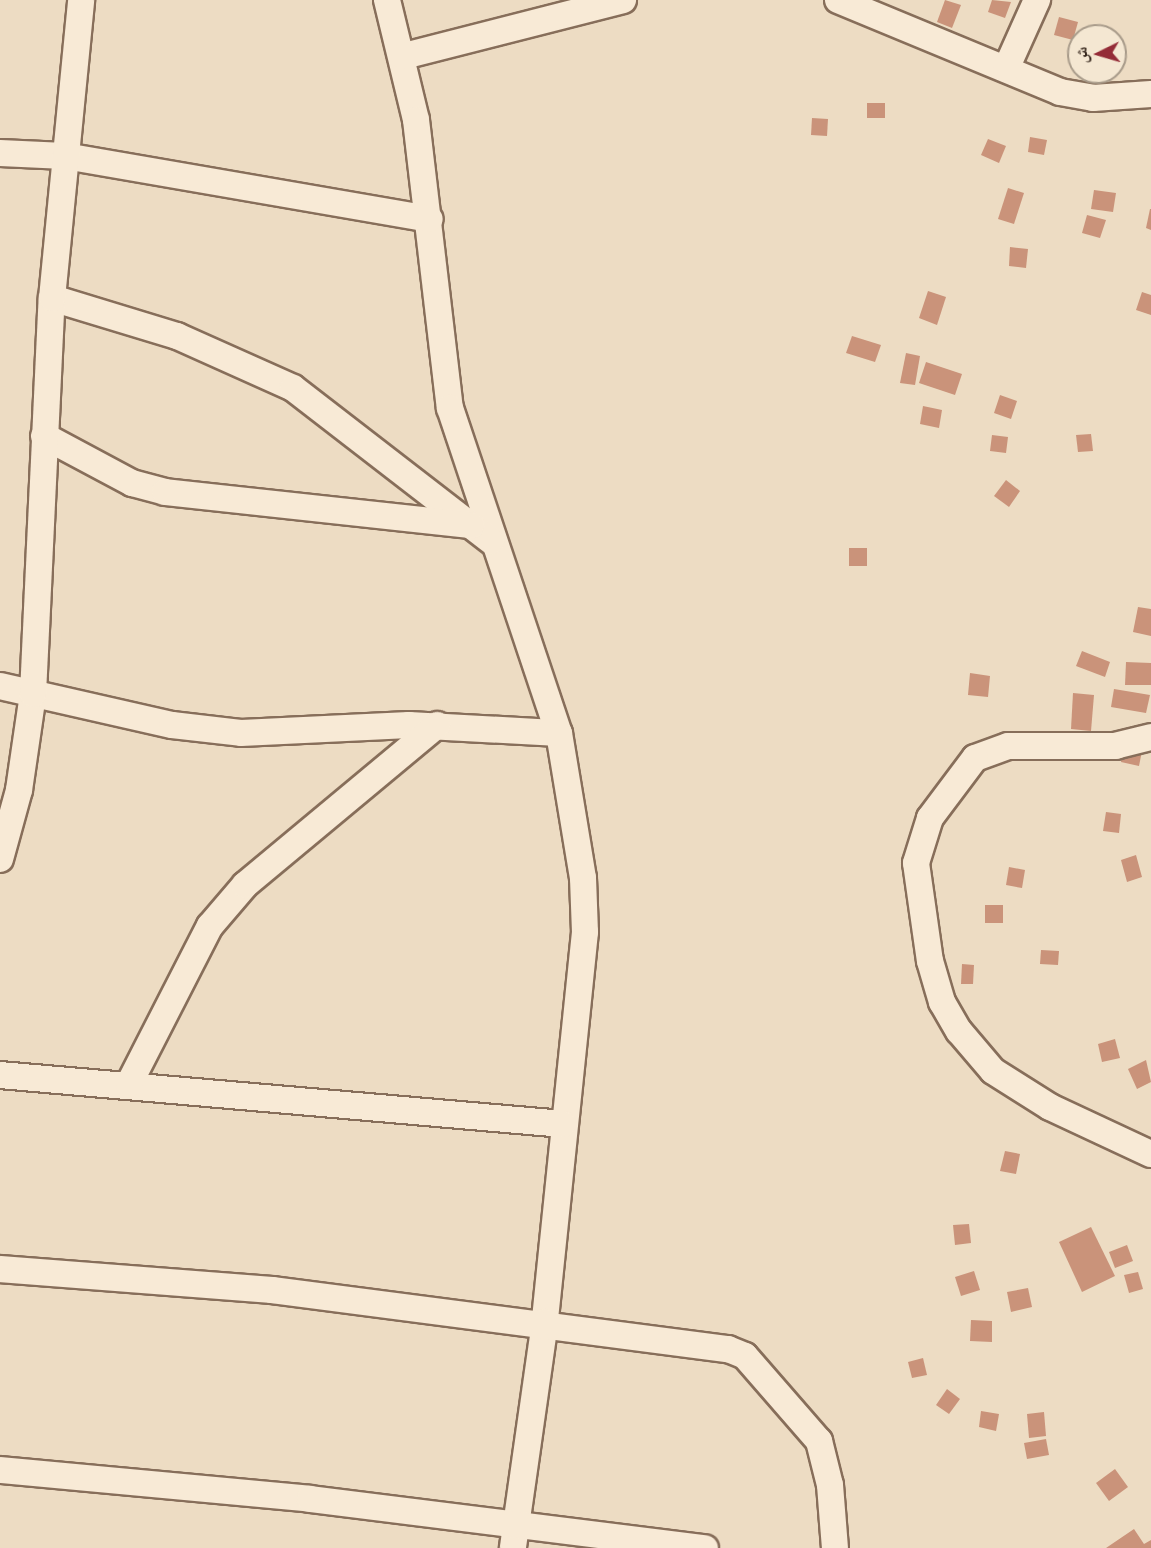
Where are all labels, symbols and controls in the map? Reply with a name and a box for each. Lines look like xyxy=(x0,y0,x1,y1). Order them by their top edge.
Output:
north arrow xyxy=(1067,24,1127,84)
text: ش xyxy=(1069,46,1092,65)

